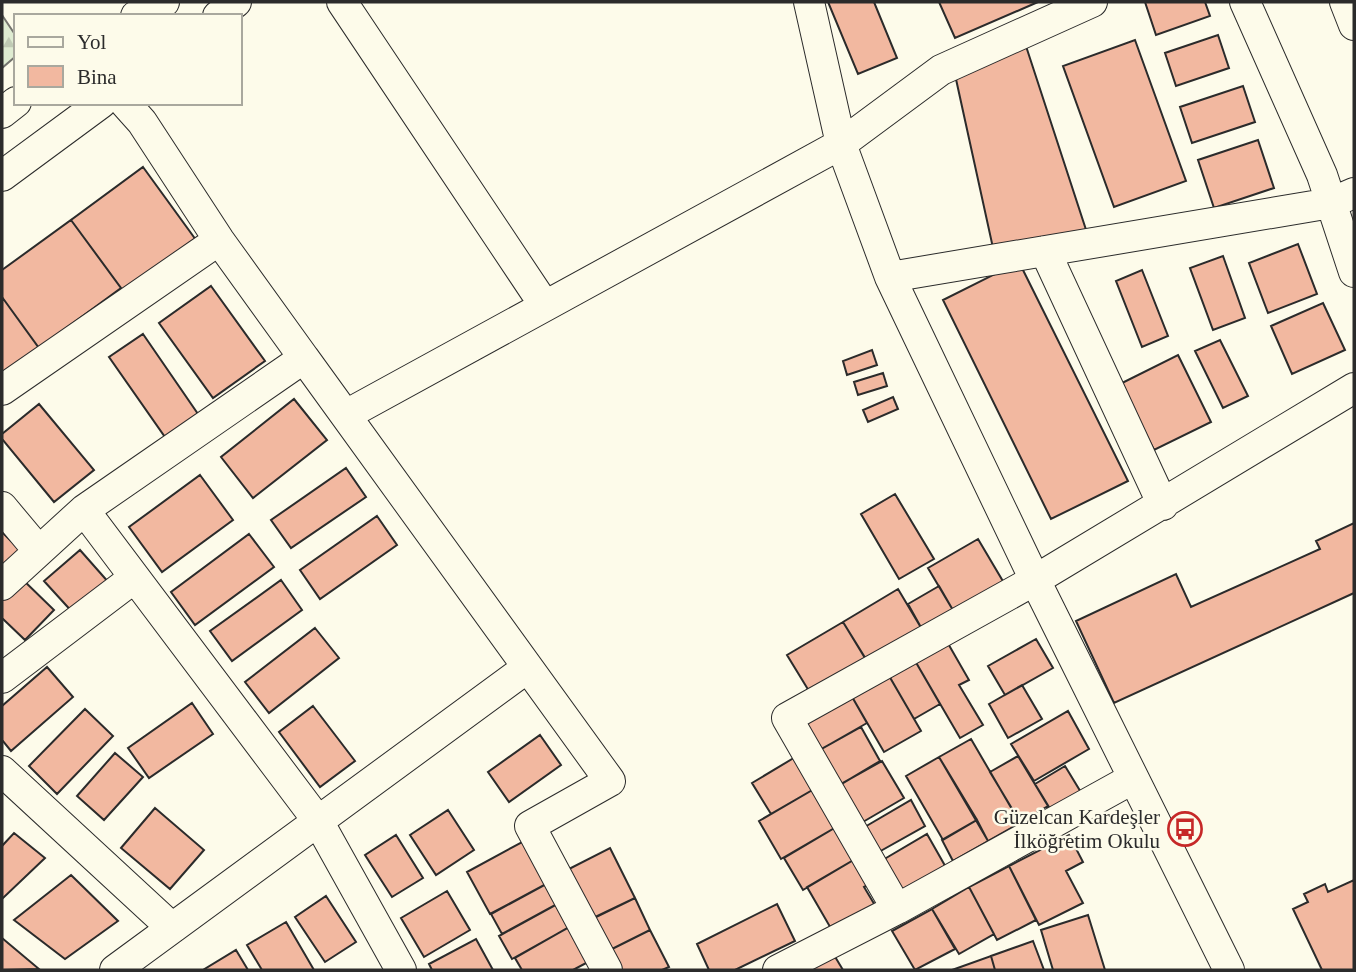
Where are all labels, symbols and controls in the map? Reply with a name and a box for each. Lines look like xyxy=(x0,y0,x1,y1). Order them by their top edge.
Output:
legend xyxy=(14,14,242,105)
text: Yol xyxy=(77,30,107,54)
text: Bina xyxy=(77,65,117,89)
place label: Güzelcan Kardeşler İlköğretim Okulu xyxy=(994,805,1160,853)
bus stop icon: Güzelcan Kardeşler İlköğretim Okulu xyxy=(1166,810,1204,848)

